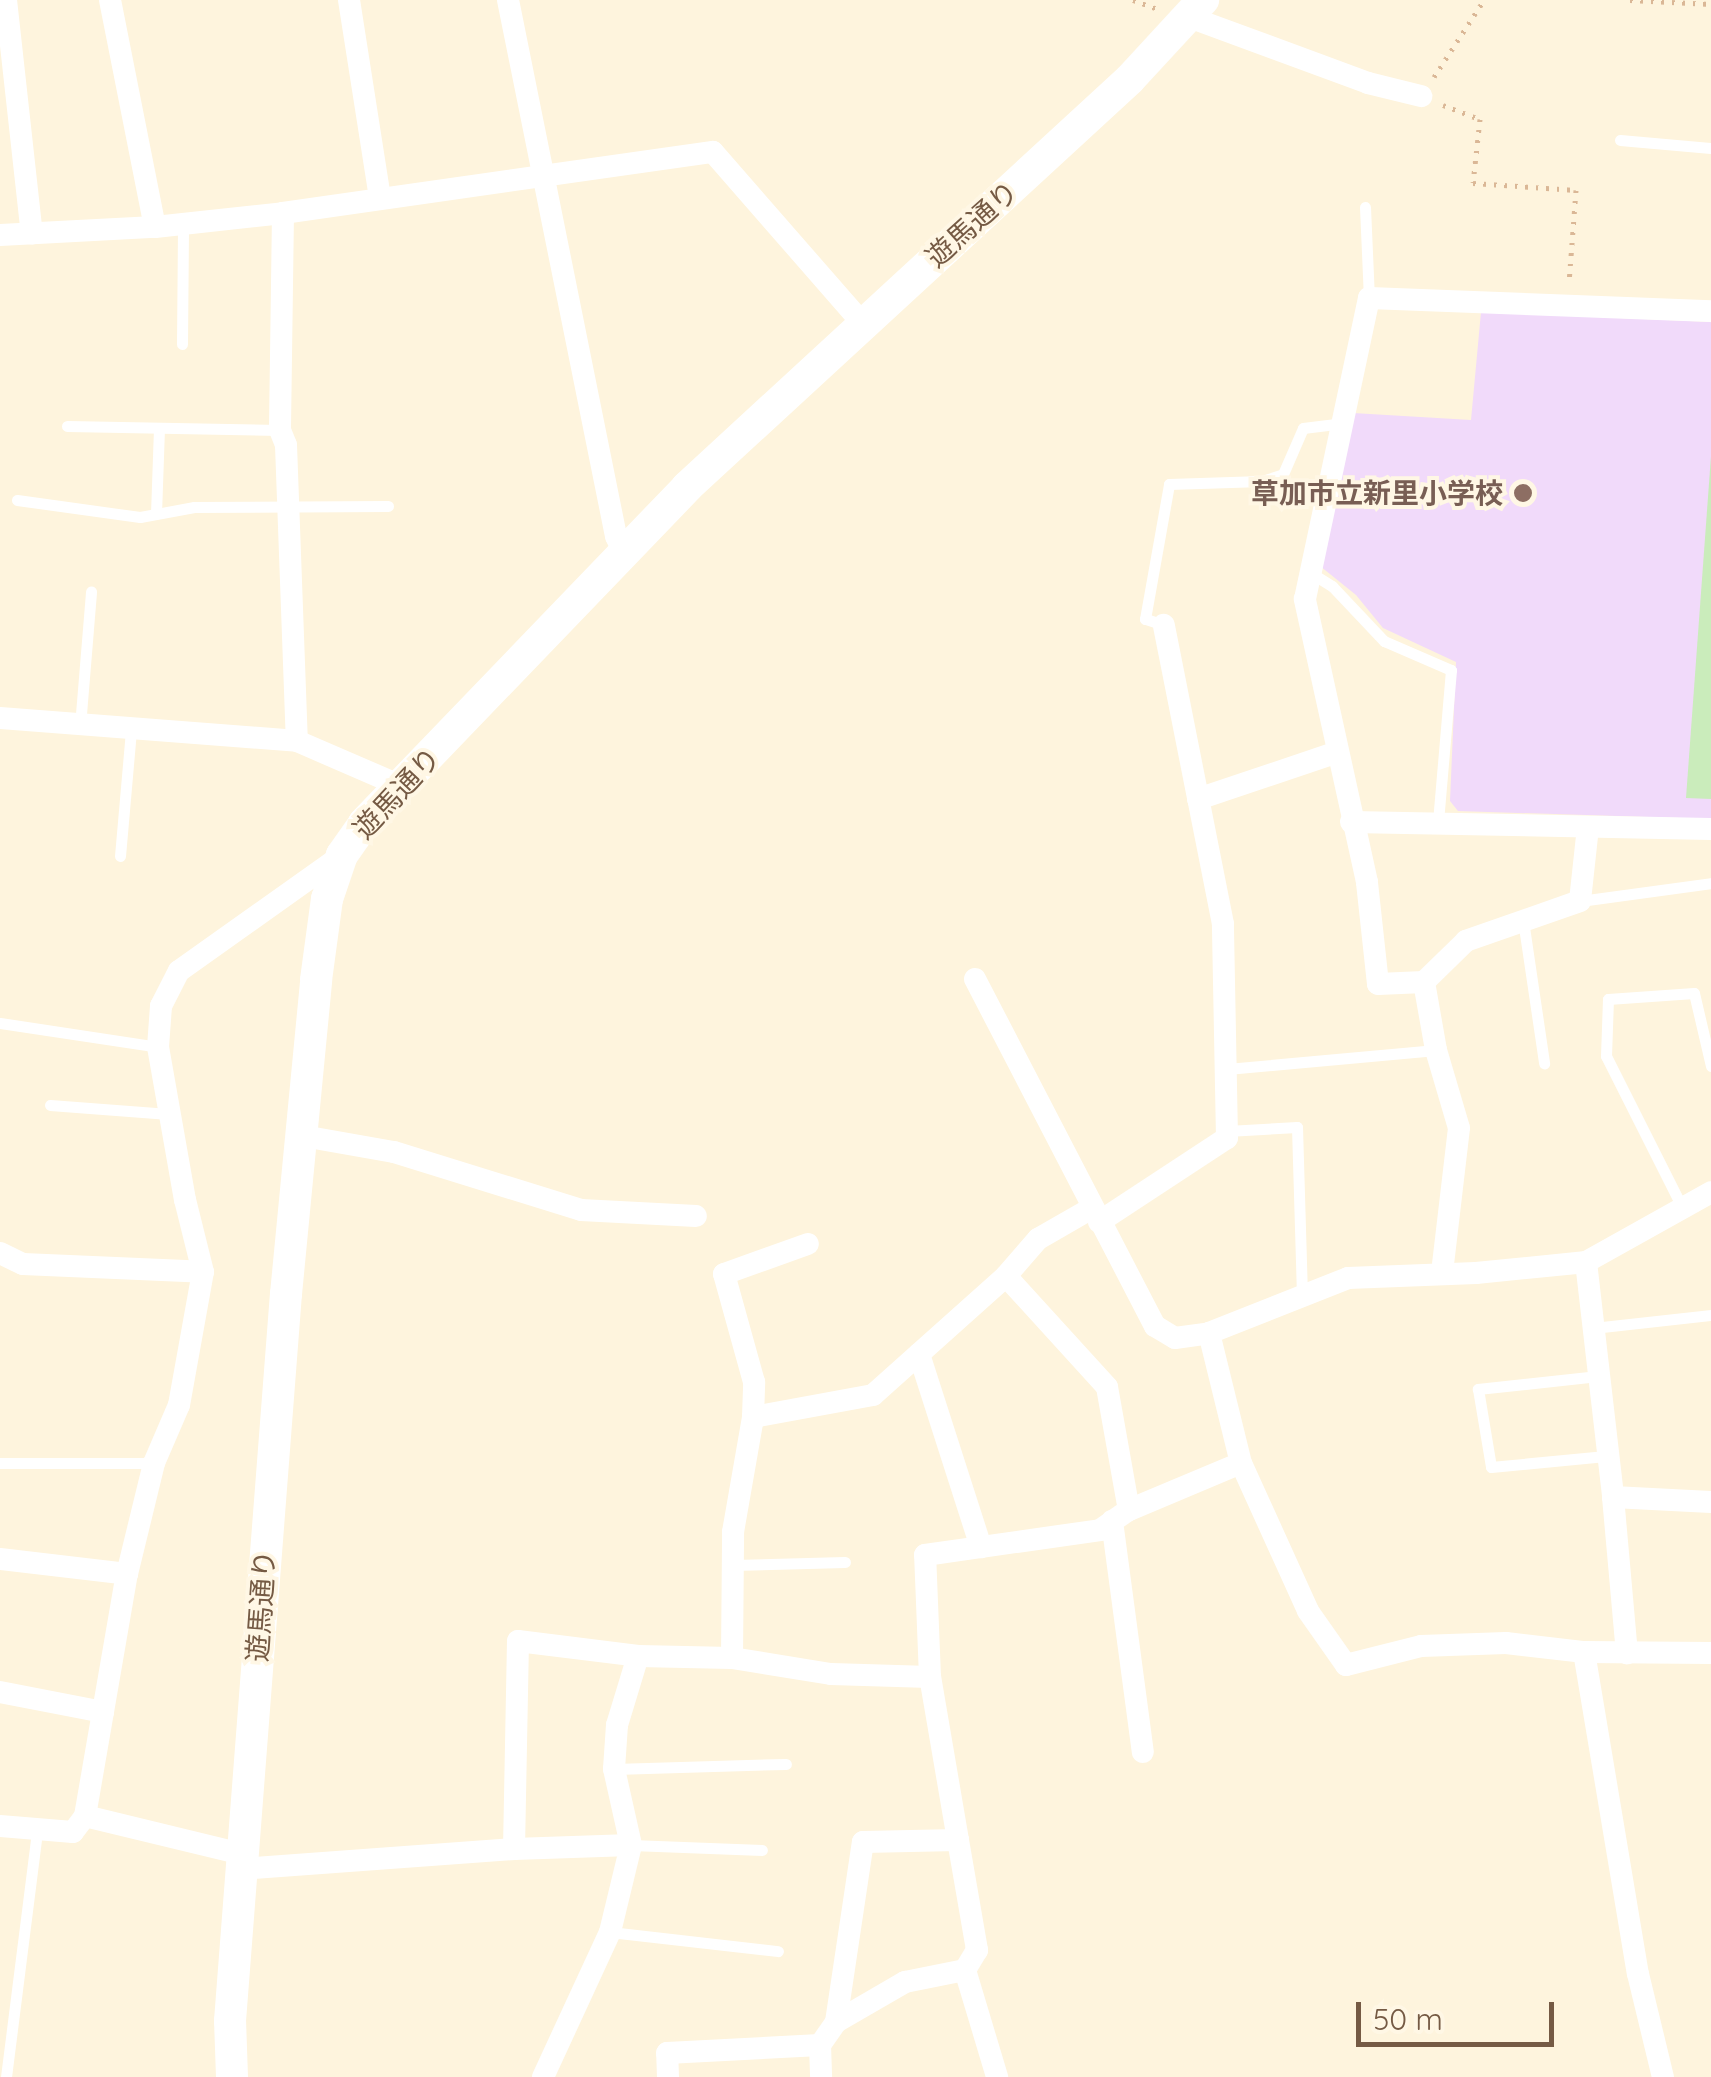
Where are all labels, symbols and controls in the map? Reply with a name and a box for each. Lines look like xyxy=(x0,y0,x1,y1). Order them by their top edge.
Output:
street label: 遊馬通り xyxy=(919,174,1025,274)
place label: 草加市立新里小学校 xyxy=(1251,476,1503,510)
marker: 草加市立新里小学校 xyxy=(1512,482,1534,504)
street label: 遊馬通り xyxy=(347,741,447,845)
street label: 遊馬通り xyxy=(240,1549,282,1663)
scale bar xyxy=(1361,1982,1558,2044)
text: 50 m xyxy=(1373,2000,1443,2038)

